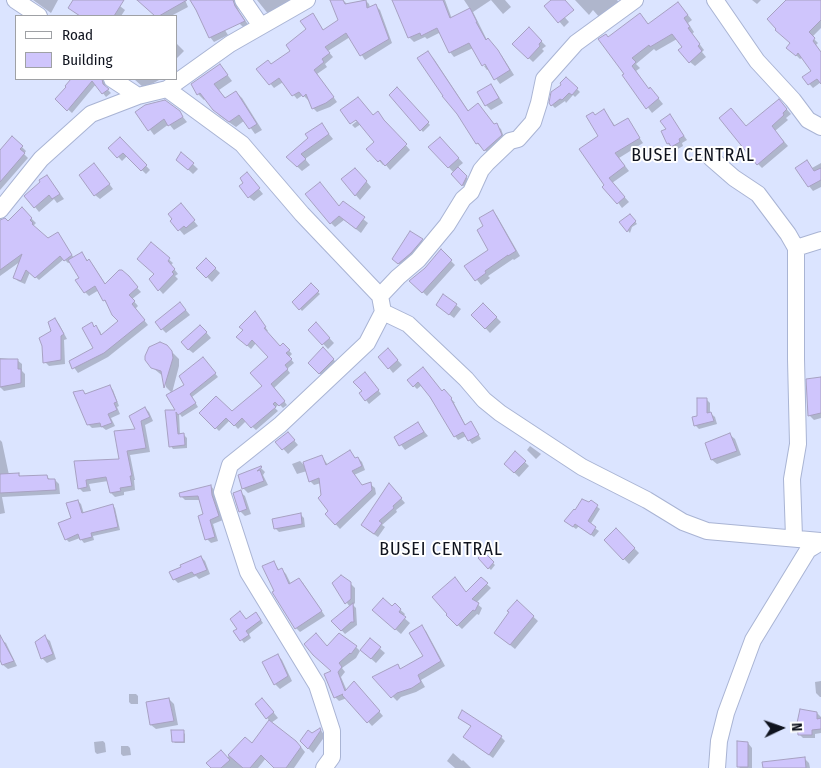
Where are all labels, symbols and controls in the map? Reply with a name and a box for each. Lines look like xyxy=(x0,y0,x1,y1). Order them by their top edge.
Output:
legend xyxy=(15,15,178,80)
text: Road xyxy=(62,26,93,44)
text: Building xyxy=(62,51,113,69)
district label: BUSEI CENTRAL xyxy=(630,145,756,167)
district label: BUSEI CENTRAL xyxy=(378,539,504,561)
north arrow xyxy=(756,703,806,753)
text: N xyxy=(788,723,805,732)

